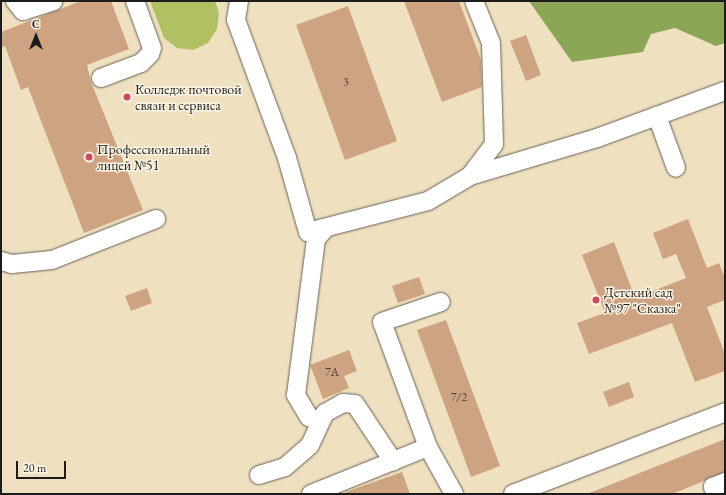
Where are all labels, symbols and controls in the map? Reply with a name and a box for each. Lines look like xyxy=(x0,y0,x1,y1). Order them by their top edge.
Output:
north arrow xyxy=(16,16,56,56)
text: С xyxy=(32,17,40,31)
house number: 3 xyxy=(343,76,349,90)
place label: Колледж почтовой связи и сервиса xyxy=(135,81,242,114)
marker: Колледж почтовой связи и сервиса xyxy=(122,92,132,102)
place label: Профессиональный лицей №51 xyxy=(97,141,210,174)
marker: Профессиональный лицей №51 xyxy=(84,152,94,162)
place label: Детский сад №97 "Сказка" xyxy=(604,284,681,316)
marker: Детский сад №97 "Сказка" xyxy=(591,295,601,305)
house number: 7А xyxy=(325,366,339,380)
house number: 7/2 xyxy=(451,391,467,405)
scale bar xyxy=(18,453,68,479)
text: 20 m xyxy=(23,460,46,476)

